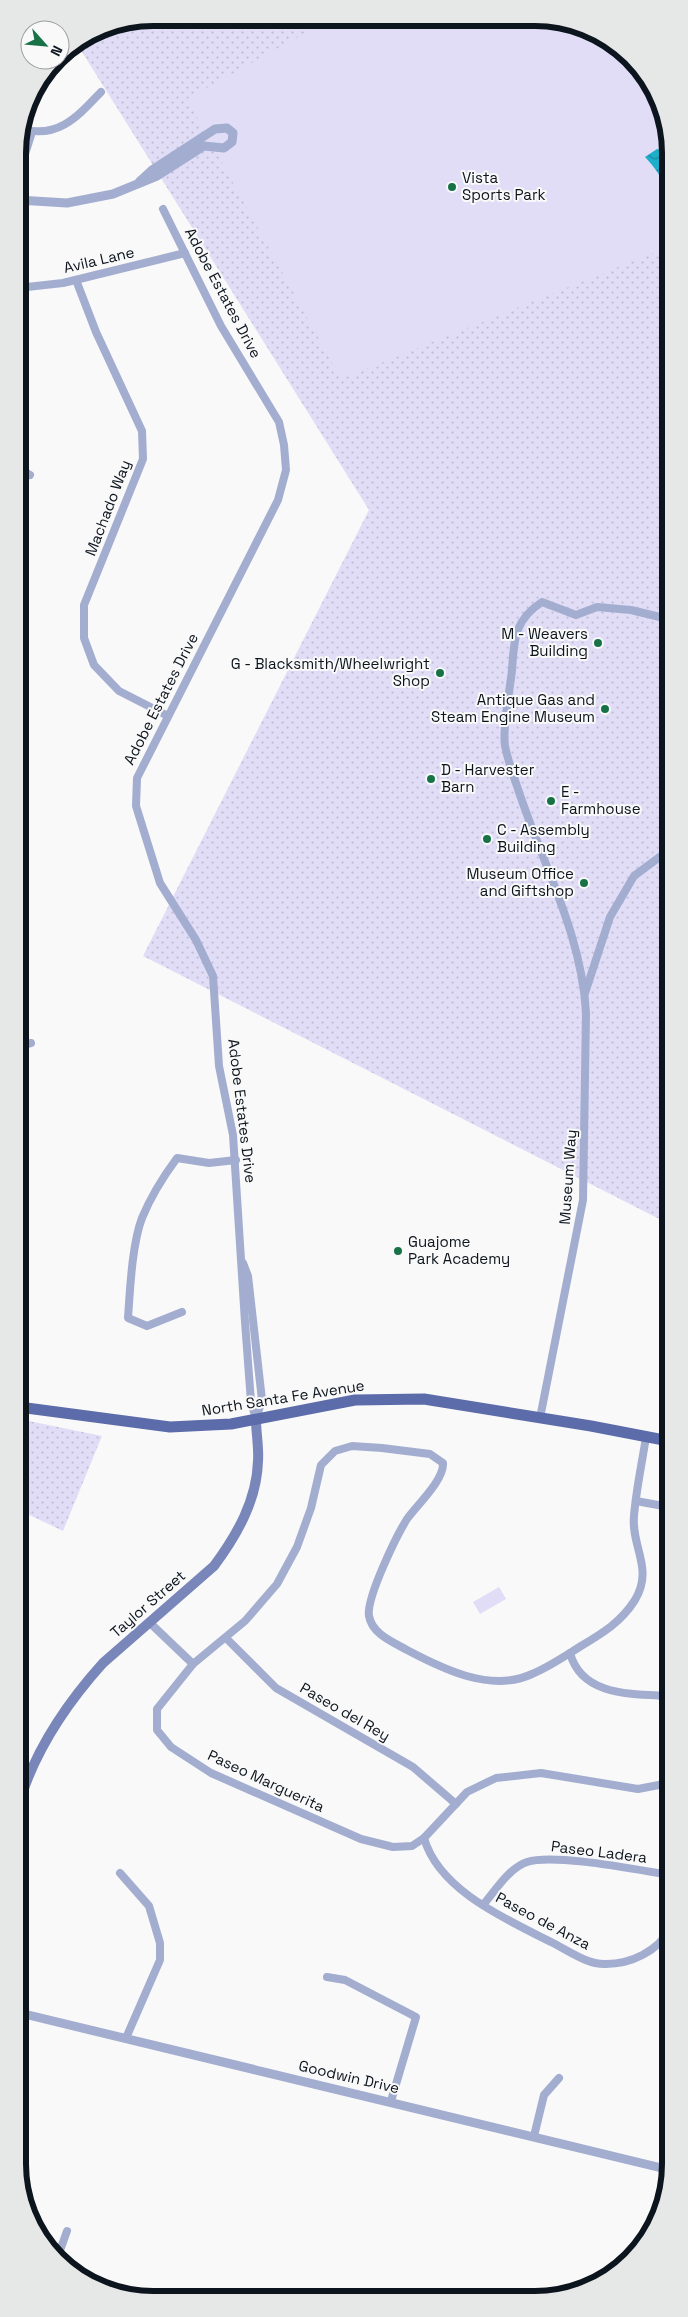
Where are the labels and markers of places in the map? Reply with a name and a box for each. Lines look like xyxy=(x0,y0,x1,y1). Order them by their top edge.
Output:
place label: Vista Sports Park xyxy=(462,168,546,204)
marker: Vista Sports Park xyxy=(446,181,458,193)
place label: M - Weavers Building xyxy=(501,624,588,660)
marker: M - Weavers Building xyxy=(592,637,604,649)
place label: G - Blacksmith/Wheelwright Shop xyxy=(231,654,430,690)
marker: G - Blacksmith/Wheelwright Shop xyxy=(434,667,446,679)
place label: Antique Gas and Steam Engine Museum xyxy=(431,690,595,726)
marker: Antique Gas and Steam Engine Museum xyxy=(599,703,611,715)
place label: D - Harvester Barn xyxy=(441,760,535,796)
marker: D - Harvester Barn xyxy=(425,773,437,785)
place label: E - Farmhouse xyxy=(561,782,641,818)
marker: E - Farmhouse xyxy=(545,795,557,807)
place label: C - Assembly Building xyxy=(497,820,590,856)
marker: C - Assembly Building xyxy=(481,833,493,845)
place label: Museum Office and Giftshop xyxy=(466,864,574,900)
marker: Museum Office and Giftshop xyxy=(578,877,590,889)
place label: Guajome Park Academy xyxy=(408,1232,510,1268)
marker: Guajome Park Academy xyxy=(392,1245,404,1257)

